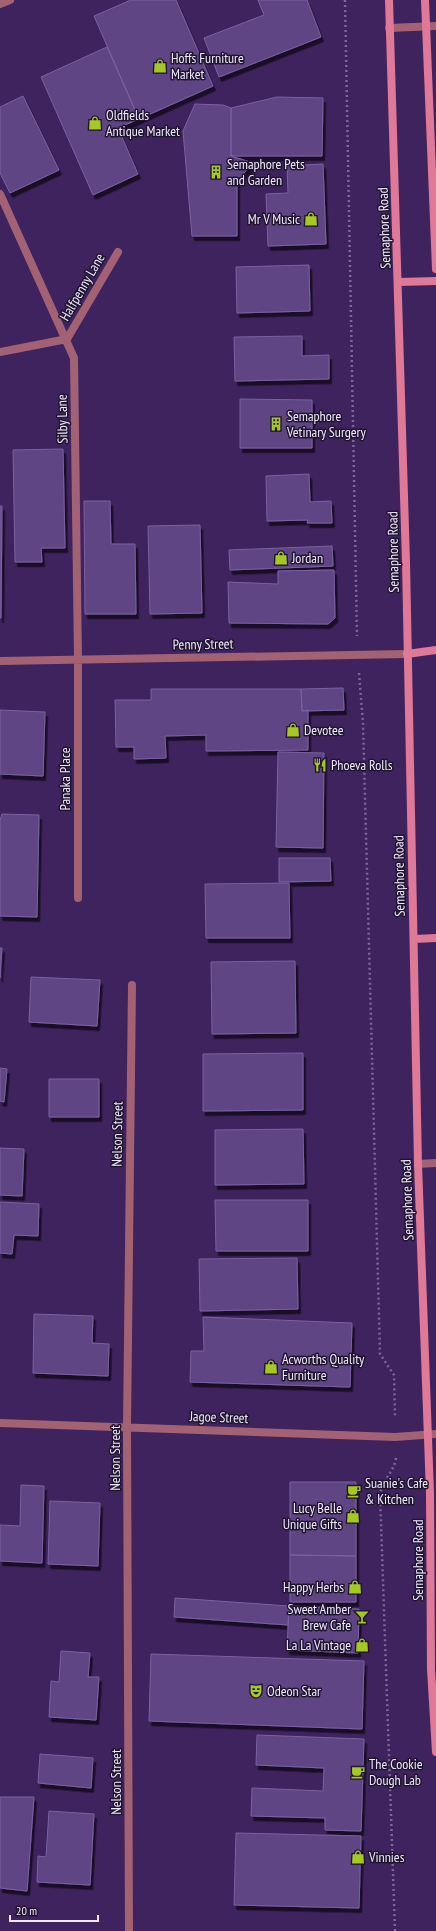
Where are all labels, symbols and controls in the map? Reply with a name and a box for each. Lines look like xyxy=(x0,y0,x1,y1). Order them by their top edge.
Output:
place label: Hoffs Furniture Market xyxy=(171,49,244,83)
shop icon: Hoffs Furniture Market xyxy=(152,58,168,74)
place label: Oldfields Antique Market xyxy=(106,106,180,140)
shop icon: Oldfields Antique Market xyxy=(87,115,103,131)
place label: Semaphore Pets and Garden xyxy=(227,155,305,189)
building icon: Semaphore Pets and Garden xyxy=(208,164,224,180)
street label: Semaphore Road xyxy=(374,187,394,269)
place label: Mr V Music xyxy=(248,210,300,228)
shop icon: Mr V Music xyxy=(303,211,319,227)
street label: Halfpenny Lane xyxy=(55,250,109,324)
street label: Silby Lane xyxy=(53,394,71,444)
place label: Semaphore Vetinary Surgery xyxy=(286,407,366,441)
building icon: Semaphore Vetinary Surgery xyxy=(268,416,284,432)
street label: Semaphore Road xyxy=(383,511,403,593)
place label: Jordan xyxy=(291,549,323,567)
shop icon: Jordan xyxy=(273,550,289,566)
street label: Penny Street xyxy=(172,634,234,654)
place label: Devotee xyxy=(304,721,344,739)
shop icon: Devotee xyxy=(285,722,301,738)
street label: Panaka Place xyxy=(56,747,74,811)
place label: Phoeva Rolls xyxy=(331,756,393,774)
restaurant icon: Phoeva Rolls xyxy=(312,757,328,773)
street label: Semaphore Road xyxy=(389,835,409,917)
street label: Nelson Street xyxy=(107,1101,127,1167)
street label: Semaphore Road xyxy=(397,1159,417,1241)
place label: Acworths Quality Furniture xyxy=(282,1350,365,1384)
shop icon: Acworths Quality Furniture xyxy=(263,1359,279,1375)
street label: Jagoe Street xyxy=(188,1407,249,1427)
street label: Nelson Street xyxy=(106,1425,124,1491)
place label: Suanie's Cafe & Kitchen xyxy=(365,1474,428,1508)
cafe icon: Suanie's Cafe & Kitchen xyxy=(346,1483,362,1499)
place label: Lucy Belle Unique Gifts xyxy=(283,1499,342,1533)
shop icon: Lucy Belle Unique Gifts xyxy=(345,1508,361,1524)
street label: Semaphore Road xyxy=(409,1519,427,1601)
place label: Happy Herbs xyxy=(283,1578,344,1596)
shop icon: Happy Herbs xyxy=(347,1579,363,1595)
place label: Sweet Amber Brew Cafe xyxy=(288,1600,351,1634)
bar icon: Sweet Amber Brew Cafe xyxy=(354,1609,370,1625)
place label: La La Vintage xyxy=(286,1636,351,1654)
shop icon: La La Vintage xyxy=(354,1637,370,1653)
place label: Odeon Star xyxy=(267,1682,321,1700)
theatre icon: Odeon Star xyxy=(248,1683,264,1699)
street label: Nelson Street xyxy=(107,1749,125,1815)
place label: The Cookie Dough Lab xyxy=(369,1755,423,1789)
cafe icon: The Cookie Dough Lab xyxy=(350,1764,366,1780)
place label: Vinnies xyxy=(368,1848,405,1866)
shop icon: Vinnies xyxy=(350,1849,366,1865)
scale bar xyxy=(10,1897,98,1923)
text: 20 m xyxy=(16,1903,37,1918)

